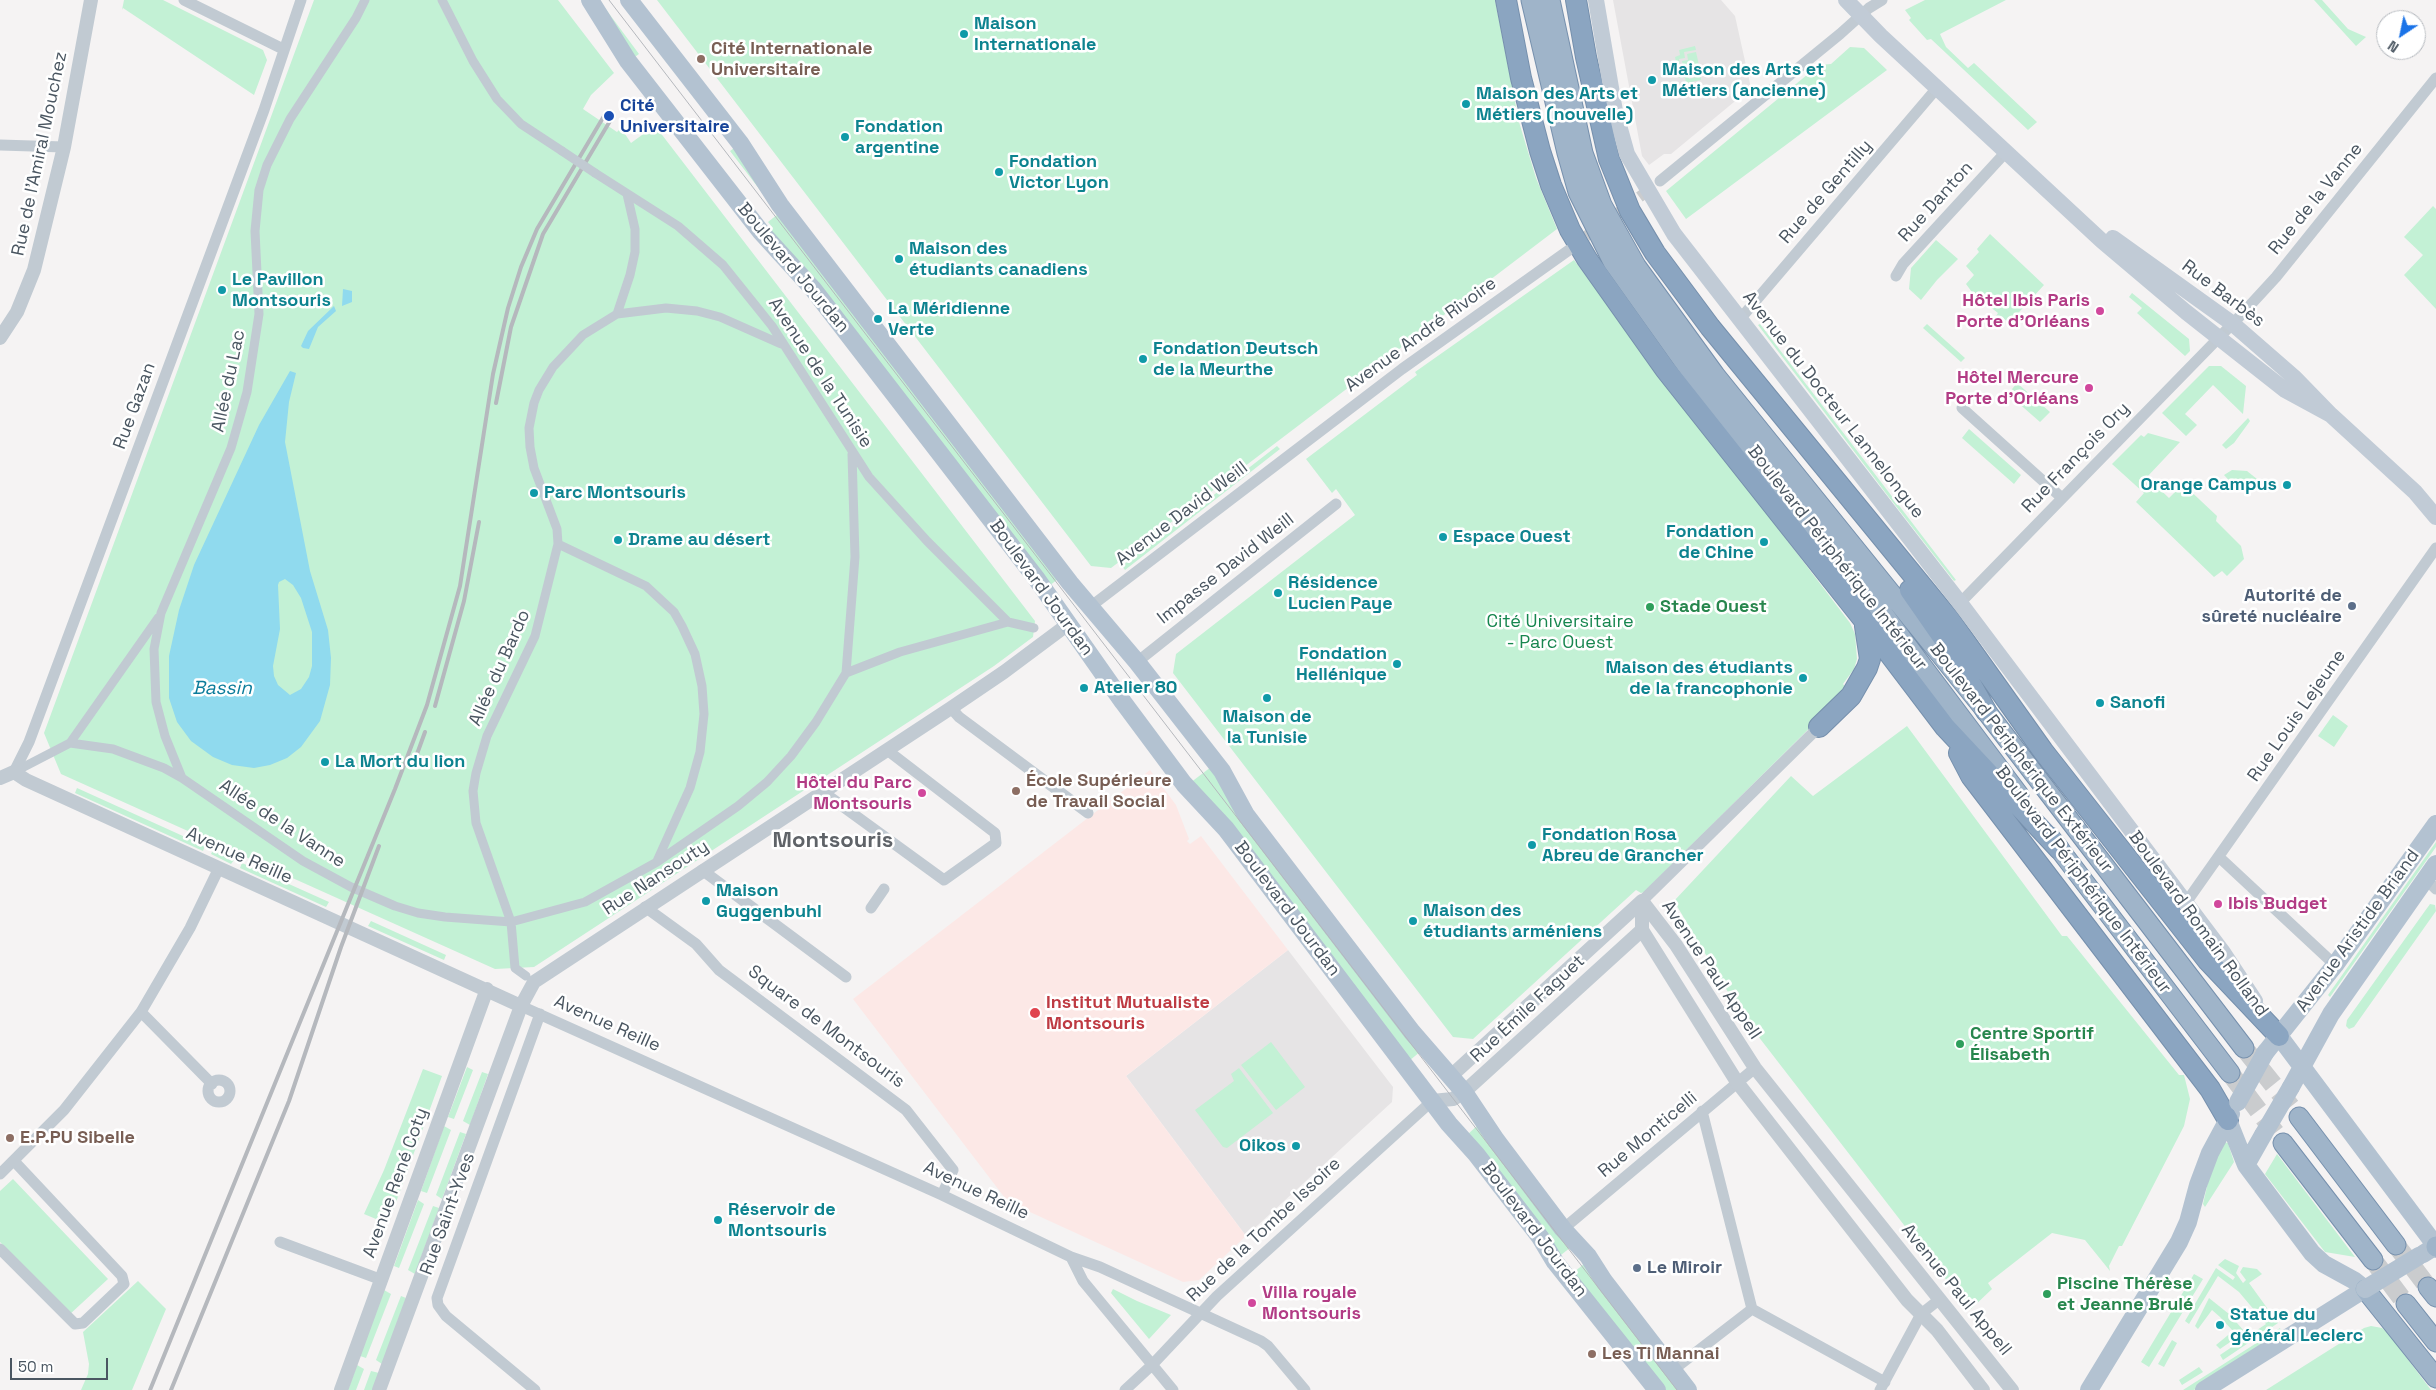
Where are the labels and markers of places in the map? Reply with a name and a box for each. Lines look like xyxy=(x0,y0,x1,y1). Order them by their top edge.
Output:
place label: Maison Internationale xyxy=(974,13,1097,56)
marker: Maison Internationale xyxy=(958,28,970,40)
place label: Cité Internationale Universitaire xyxy=(711,38,873,80)
marker: Cité Internationale Universitaire xyxy=(695,53,707,65)
place label: Maison des Arts et Métiers (ancienne) xyxy=(1662,59,1826,102)
marker: Maison des Arts et Métiers (ancienne) xyxy=(1646,74,1658,86)
place label: Maison des Arts et Métiers (nouvelle) xyxy=(1476,83,1638,126)
place label: Cité Universitaire xyxy=(620,95,730,138)
marker: Maison des Arts et Métiers (nouvelle) xyxy=(1460,98,1472,110)
marker: Cité Universitaire xyxy=(602,109,616,123)
place label: Fondation argentine xyxy=(855,116,943,158)
marker: Fondation argentine xyxy=(839,131,851,143)
place label: Fondation Victor Lyon xyxy=(1009,151,1109,193)
marker: Fondation Victor Lyon xyxy=(993,166,1005,178)
place label: Maison des étudiants canadiens xyxy=(909,238,1088,280)
marker: Maison des étudiants canadiens xyxy=(893,253,905,265)
place label: Le Pavillon Montsouris xyxy=(232,269,331,312)
marker: Le Pavillon Montsouris xyxy=(216,284,228,296)
place label: Hôtel Ibis Paris Porte d'Orléans xyxy=(1956,290,2090,332)
place label: La Méridienne Verte xyxy=(888,298,1010,340)
marker: Hôtel Ibis Paris Porte d'Orléans xyxy=(2094,305,2106,317)
marker: La Méridienne Verte xyxy=(872,313,884,325)
place label: Fondation Deutsch de la Meurthe xyxy=(1153,338,1318,380)
marker: Fondation Deutsch de la Meurthe xyxy=(1137,353,1149,365)
place label: Hôtel Mercure Porte d'Orléans xyxy=(1945,367,2079,409)
marker: Hôtel Mercure Porte d'Orléans xyxy=(2083,382,2095,394)
place label: Orange Campus xyxy=(2141,474,2277,496)
marker: Orange Campus xyxy=(2281,479,2293,491)
place label: Parc Montsouris xyxy=(544,482,686,504)
marker: Parc Montsouris xyxy=(528,487,540,499)
place label: Fondation de Chine xyxy=(1666,521,1754,564)
place label: Espace Ouest xyxy=(1453,526,1571,548)
place label: Drame au désert xyxy=(628,529,770,551)
marker: Espace Ouest xyxy=(1437,531,1449,543)
marker: Drame au désert xyxy=(612,534,624,546)
marker: Fondation de Chine xyxy=(1758,536,1770,548)
place label: Résidence Lucien Paye xyxy=(1288,572,1393,614)
place label: Autorité de sûreté nucléaire xyxy=(2202,585,2342,628)
marker: Résidence Lucien Paye xyxy=(1272,587,1284,599)
place label: Stade Ouest xyxy=(1660,596,1767,618)
marker: Autorité de sûreté nucléaire xyxy=(2346,600,2358,612)
marker: Stade Ouest xyxy=(1644,601,1656,613)
place label: Fondation Hellénique xyxy=(1296,643,1387,686)
place label: Maison des étudiants de la francophonie xyxy=(1605,657,1793,700)
marker: Fondation Hellénique xyxy=(1391,658,1403,670)
marker: Maison des étudiants de la francophonie xyxy=(1797,672,1809,684)
place label: Atelier 80 xyxy=(1094,677,1177,699)
marker: Atelier 80 xyxy=(1078,682,1090,694)
marker: Maison de la Tunisie xyxy=(1261,692,1273,704)
place label: Sanofi xyxy=(2110,692,2165,714)
marker: Sanofi xyxy=(2094,697,2106,709)
place label: Maison de la Tunisie xyxy=(1222,706,1312,749)
place label: La Mort du lion xyxy=(335,751,465,773)
marker: La Mort du lion xyxy=(319,756,331,768)
place label: École Supérieure de Travail Social xyxy=(1026,770,1172,812)
place label: Hôtel du Parc Montsouris xyxy=(796,772,912,814)
marker: École Supérieure de Travail Social xyxy=(1010,785,1022,797)
marker: Hôtel du Parc Montsouris xyxy=(916,787,928,799)
place label: Fondation Rosa Abreu de Grancher xyxy=(1542,824,1704,866)
marker: Fondation Rosa Abreu de Grancher xyxy=(1526,839,1538,851)
place label: Maison Guggenbuhl xyxy=(716,880,822,922)
place label: Ibis Budget xyxy=(2228,893,2327,915)
marker: Maison Guggenbuhl xyxy=(700,895,712,907)
marker: Ibis Budget xyxy=(2212,898,2224,910)
place label: Maison des étudiants arméniens xyxy=(1423,900,1602,942)
marker: Maison des étudiants arméniens xyxy=(1407,915,1419,927)
place label: Institut Mutualiste Montsouris xyxy=(1046,992,1210,1034)
marker: Institut Mutualiste Montsouris xyxy=(1028,1006,1042,1020)
place label: Centre Sportif Élisabeth xyxy=(1970,1023,2094,1066)
marker: Centre Sportif Élisabeth xyxy=(1954,1038,1966,1050)
place label: E.P.PU Sibelle xyxy=(20,1127,135,1149)
marker: E.P.PU Sibelle xyxy=(4,1132,16,1144)
place label: Oikos xyxy=(1239,1135,1286,1157)
marker: Oikos xyxy=(1290,1140,1302,1152)
place label: Réservoir de Montsouris xyxy=(728,1199,836,1242)
marker: Réservoir de Montsouris xyxy=(712,1214,724,1226)
place label: Le Miroir xyxy=(1647,1257,1722,1279)
marker: Le Miroir xyxy=(1631,1262,1643,1274)
place label: Piscine Thérèse et Jeanne Brulé xyxy=(2057,1273,2193,1316)
place label: Villa royale Montsouris xyxy=(1262,1282,1361,1325)
marker: Piscine Thérèse et Jeanne Brulé xyxy=(2041,1288,2053,1300)
marker: Villa royale Montsouris xyxy=(1246,1297,1258,1309)
place label: Statue du général Leclerc xyxy=(2230,1304,2363,1346)
marker: Statue du général Leclerc xyxy=(2214,1319,2226,1331)
place label: Les Ti Mannai xyxy=(1602,1343,1720,1365)
marker: Les Ti Mannai xyxy=(1586,1348,1598,1360)

